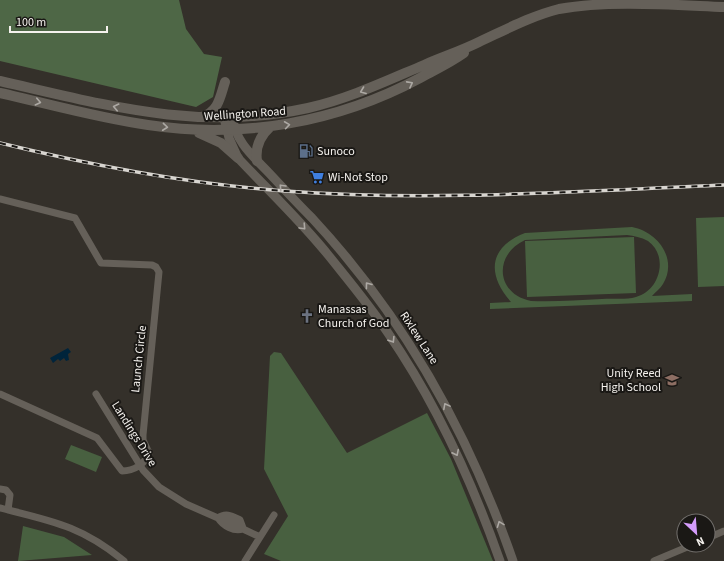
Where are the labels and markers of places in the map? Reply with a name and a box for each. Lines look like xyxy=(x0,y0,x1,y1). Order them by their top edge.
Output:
fuel station icon: Sunoco xyxy=(298,143,314,159)
place label: Sunoco xyxy=(317,143,355,160)
supermarket icon: Wi-Not Stop xyxy=(309,169,325,185)
place label: Wi-Not Stop xyxy=(328,169,388,186)
place label: Manassas Church of God xyxy=(318,301,389,332)
church icon: Manassas Church of God xyxy=(299,308,315,324)
place label: Unity Reed High School xyxy=(601,365,661,396)
school or university icon: Unity Reed High School xyxy=(664,372,680,388)

